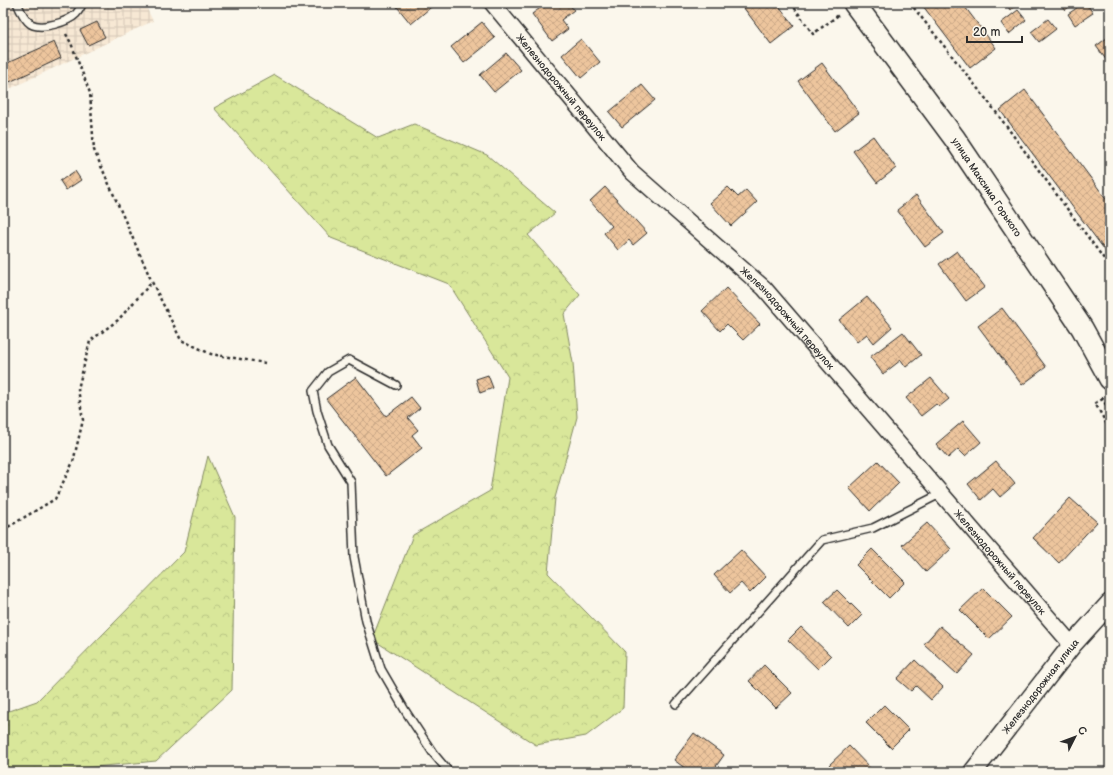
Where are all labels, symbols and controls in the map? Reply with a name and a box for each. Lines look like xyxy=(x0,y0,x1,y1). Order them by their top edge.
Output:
scale bar xyxy=(967,18,1022,44)
text: 20 m xyxy=(973,25,1000,40)
street label: Железнодорожный переулок xyxy=(513,32,609,144)
street label: улица Максима Горького xyxy=(949,136,1024,239)
street label: Железнодорожный переулок xyxy=(737,265,837,373)
street label: Железнодорожный переулок xyxy=(951,508,1049,618)
street label: Железнодорожная улица xyxy=(1000,637,1082,737)
north arrow xyxy=(1055,717,1095,757)
text: С xyxy=(1075,723,1090,738)

